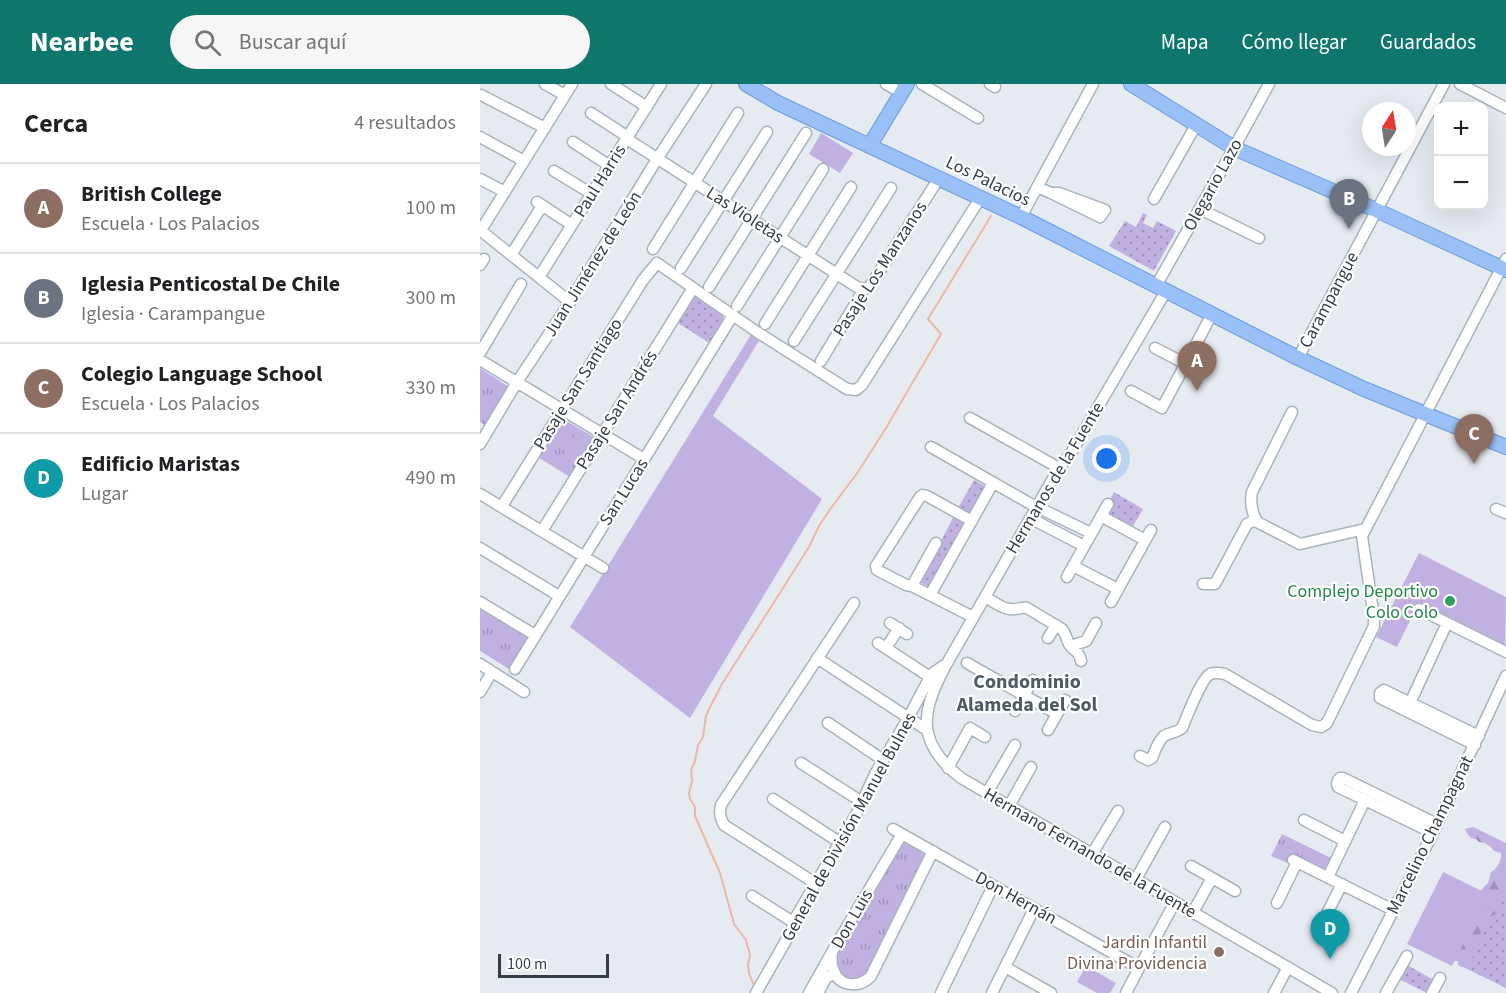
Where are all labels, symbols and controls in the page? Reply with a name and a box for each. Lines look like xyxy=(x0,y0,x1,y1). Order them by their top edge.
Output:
search box xyxy=(170,15,590,69)
text: Nearbee xyxy=(30,22,134,62)
icon: search xyxy=(191,26,224,59)
text: Buscar aquí xyxy=(239,26,347,58)
text: Mapa xyxy=(1161,27,1209,57)
text: Cómo llegar xyxy=(1242,27,1347,57)
text: Guardados xyxy=(1380,27,1476,57)
north arrow xyxy=(1362,102,1416,156)
map controls xyxy=(1434,102,1488,210)
button: + xyxy=(1434,102,1488,156)
text: Cerca xyxy=(24,105,88,142)
text: 4 resultados xyxy=(354,109,456,137)
street label: Olegario Lazo xyxy=(1177,134,1249,236)
street label: Paul Harris xyxy=(568,140,632,222)
street label: Los Palacios xyxy=(941,150,1035,212)
button: − xyxy=(1434,156,1488,210)
text: British College xyxy=(81,178,222,210)
pin: B xyxy=(1330,180,1368,229)
street label: Las Violetas xyxy=(701,181,789,249)
street label: Juan Jiménez de León xyxy=(538,186,648,342)
text: A xyxy=(38,194,49,222)
text: 100 m xyxy=(406,194,456,222)
street label: Pasaje Los Manzanos xyxy=(827,196,933,342)
text: Escuela · Los Palacios xyxy=(81,210,260,238)
street label: Carampangue xyxy=(1293,247,1365,352)
text: Iglesia Penticostal De Chile xyxy=(81,268,340,300)
text: B xyxy=(37,284,50,312)
text: 300 m xyxy=(406,284,456,312)
text: Iglesia · Carampangue xyxy=(81,300,265,328)
street label: Pasaje San Santiago xyxy=(527,313,629,455)
pin: A xyxy=(1178,342,1216,391)
street label: Pasaje San Andrés xyxy=(570,346,664,474)
text: Colegio Language School xyxy=(81,358,322,390)
text: C xyxy=(38,374,49,402)
text: 330 m xyxy=(406,374,456,402)
text: Escuela · Los Palacios xyxy=(81,390,260,418)
street label: Hermanos de la Fuente xyxy=(1000,397,1110,559)
pin: C xyxy=(1454,414,1494,464)
your location xyxy=(1092,444,1121,473)
text: Edificio Maristas xyxy=(81,448,240,480)
street label: San Lucas xyxy=(593,454,655,530)
text: D xyxy=(37,464,50,492)
text: 490 m xyxy=(406,464,456,492)
text: Lugar xyxy=(81,480,128,508)
place label: Complejo Deportivo Colo Colo xyxy=(1287,579,1438,625)
marker: Complejo Deportivo Colo Colo xyxy=(1443,594,1457,608)
district label: Condominio Alameda del Sol xyxy=(956,668,1098,719)
street label: General de División Manuel Bulnes xyxy=(776,708,922,946)
street label: Marcelino Champagnat xyxy=(1381,751,1479,919)
street label: Hermano Fernando de la Fuente xyxy=(979,782,1201,924)
street label: Don Hernán xyxy=(971,865,1061,931)
street label: Don Luis xyxy=(825,885,879,953)
pin: D xyxy=(1310,910,1350,959)
place label: Jardin Infantil Divina Providencia xyxy=(1067,930,1207,976)
marker: Jardin Infantil Divina Providencia xyxy=(1212,945,1226,959)
scale bar xyxy=(498,951,609,978)
text: 100 m xyxy=(507,953,547,975)

